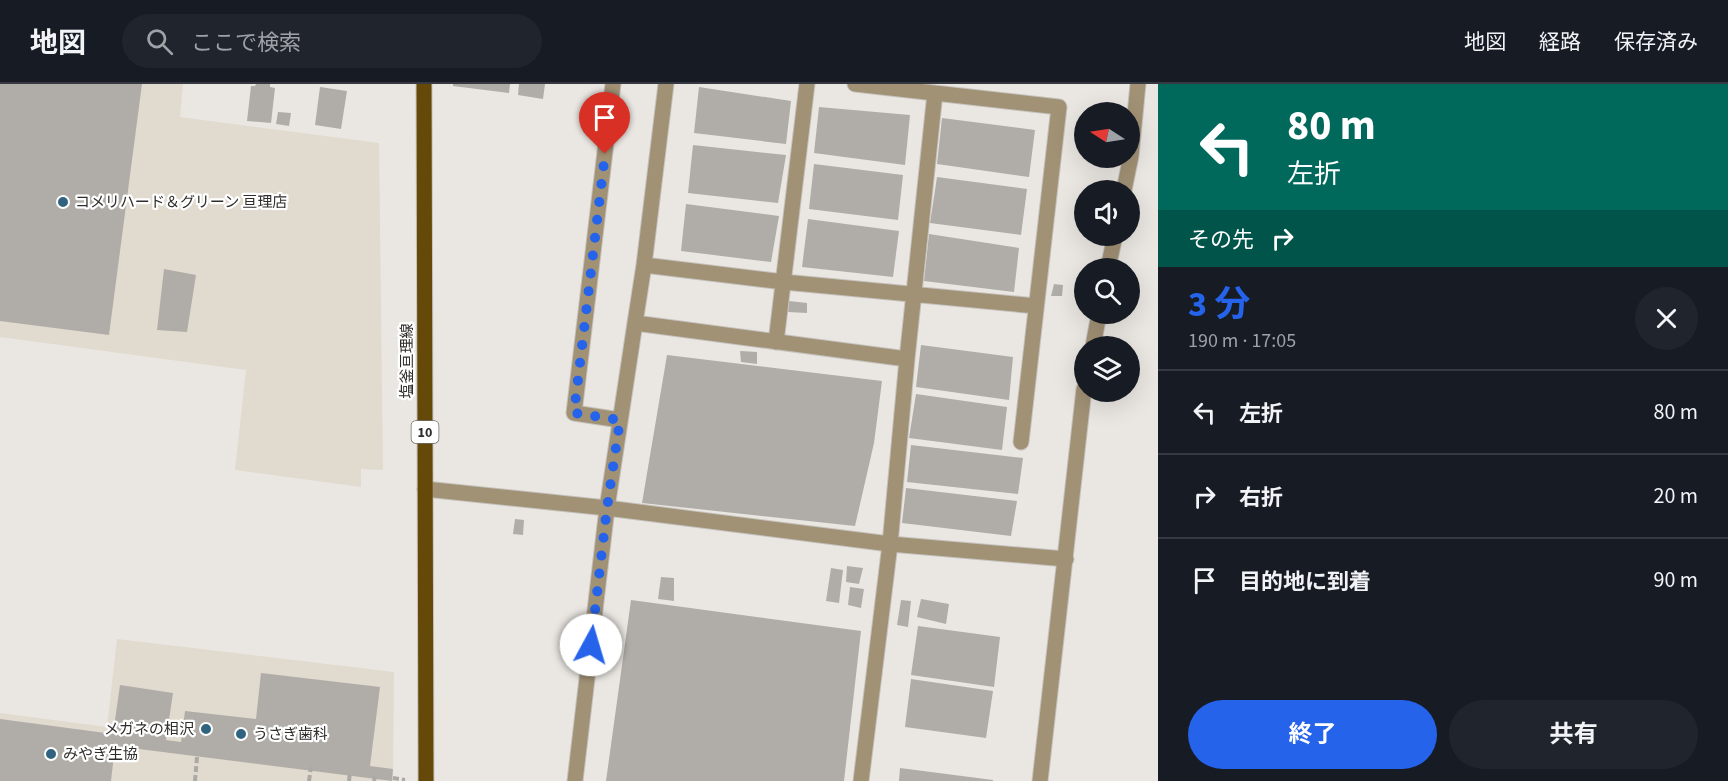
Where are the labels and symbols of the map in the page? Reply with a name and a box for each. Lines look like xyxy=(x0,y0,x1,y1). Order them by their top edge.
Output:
pin xyxy=(579,92,630,154)
north arrow xyxy=(1074,102,1140,168)
place label: コメリハード＆グリーン 亘理店 xyxy=(75,192,287,213)
marker: コメリハード＆グリーン 亘理店 xyxy=(56,195,70,209)
street label: 塩釜亘理線 xyxy=(397,323,418,399)
road number: 10 xyxy=(412,421,438,443)
position arrow xyxy=(559,613,623,677)
place label: メガネの相沢 xyxy=(104,719,194,740)
marker: メガネの相沢 xyxy=(199,722,213,736)
place label: うさぎ歯科 xyxy=(253,724,328,745)
marker: うさぎ歯科 xyxy=(234,727,248,741)
place label: みやぎ生協 xyxy=(63,744,138,765)
marker: みやぎ生協 xyxy=(44,747,58,761)

